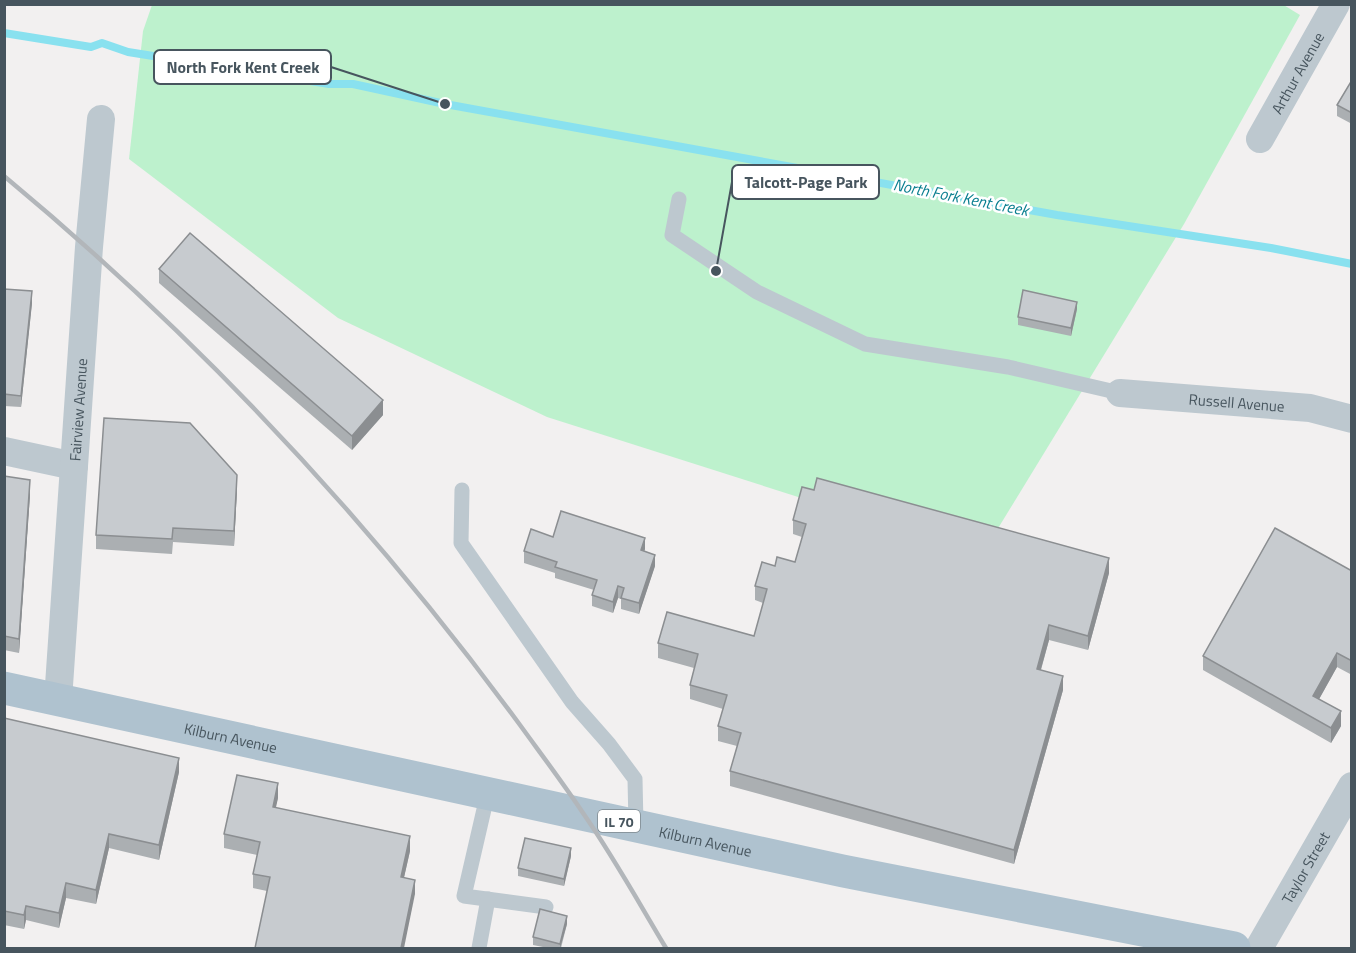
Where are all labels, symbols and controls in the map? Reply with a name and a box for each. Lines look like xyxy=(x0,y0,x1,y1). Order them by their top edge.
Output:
street label: Arthur Avenue xyxy=(1265,28,1330,118)
callout: North Fork Kent Creek xyxy=(154,50,331,84)
text: North Fork Kent Creek xyxy=(167,55,320,79)
callout: Talcott-Page Park xyxy=(732,165,879,199)
text: Talcott-Page Park xyxy=(745,170,868,194)
water label: North Fork Kent Creek xyxy=(891,172,1033,222)
street label: Fairview Avenue xyxy=(63,357,93,462)
street label: Russell Avenue xyxy=(1188,387,1285,417)
street label: Kilburn Avenue xyxy=(182,716,279,759)
road number: IL 70 xyxy=(598,810,640,832)
street label: Kilburn Avenue xyxy=(657,820,754,862)
street label: Taylor Street xyxy=(1275,826,1336,908)

